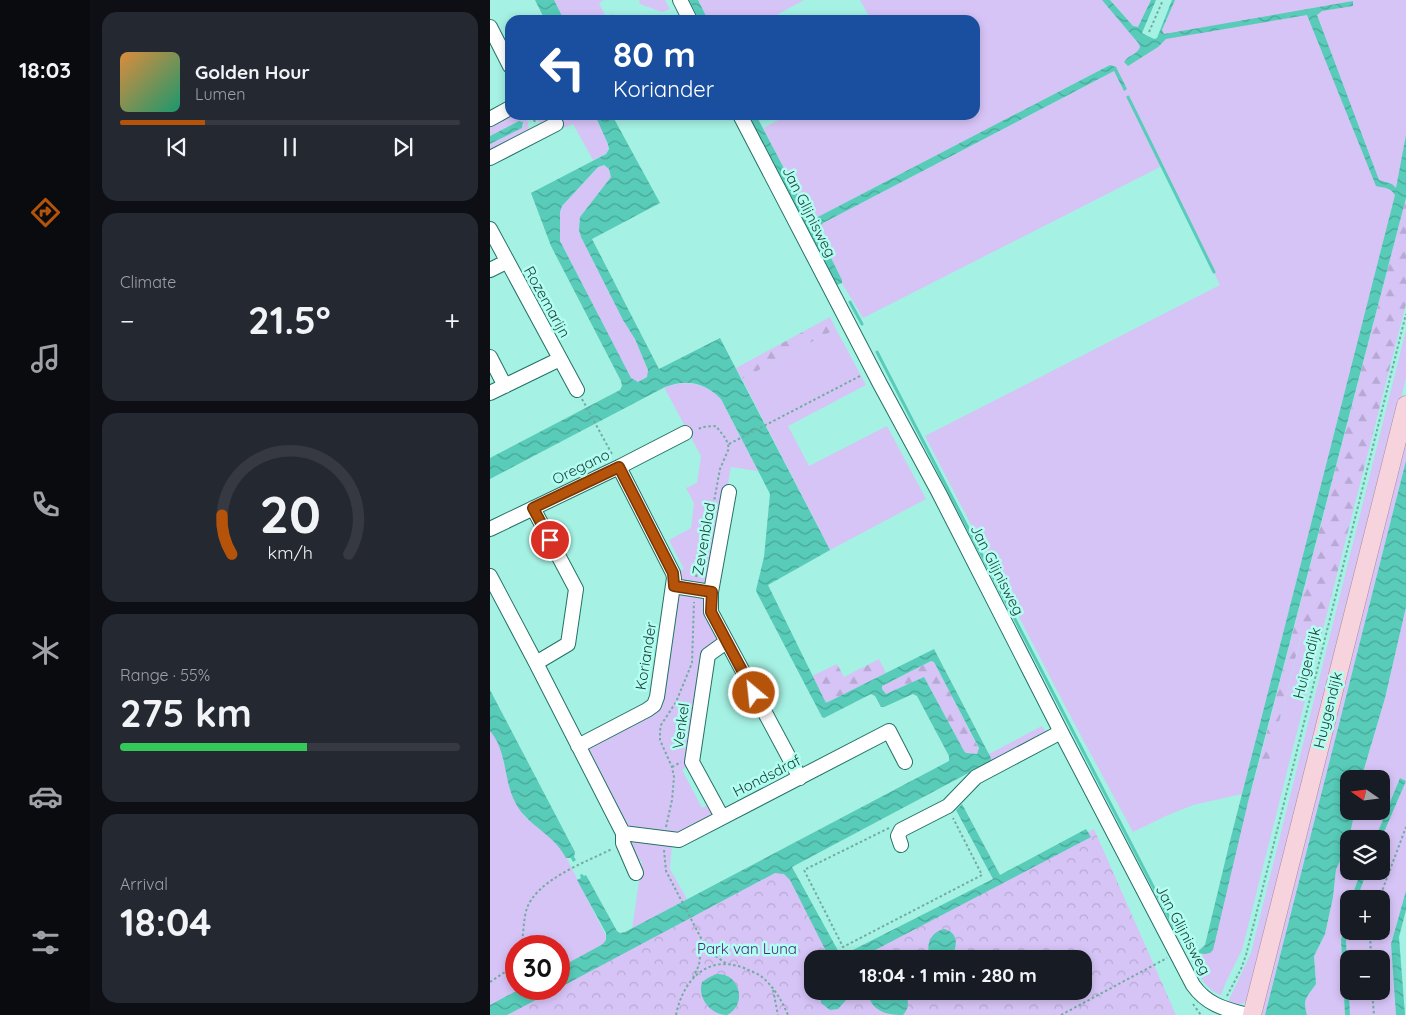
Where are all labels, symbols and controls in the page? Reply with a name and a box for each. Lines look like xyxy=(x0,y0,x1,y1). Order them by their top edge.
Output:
text: 80 m xyxy=(613,32,696,76)
icon: left xyxy=(530,35,595,100)
text: 18:03 xyxy=(19,56,71,84)
text: Golden Hour xyxy=(195,60,310,84)
text: Koriander xyxy=(613,75,714,103)
text: Lumen xyxy=(195,84,246,104)
icon: previous xyxy=(163,133,191,161)
icon: pause xyxy=(276,133,304,161)
icon: next xyxy=(389,133,417,161)
street label: Jan Glijnisweg xyxy=(778,163,841,260)
icon: directions xyxy=(28,195,63,230)
street label: Rozemarijn xyxy=(520,263,575,341)
text: Climate xyxy=(120,272,176,292)
text: 21.5° xyxy=(248,296,331,344)
text: − xyxy=(120,303,135,338)
text: + xyxy=(444,303,460,338)
icon: music xyxy=(28,341,63,376)
street label: Oregano xyxy=(549,445,613,489)
text: 20 xyxy=(259,481,321,546)
icon: phone xyxy=(28,487,63,522)
street label: Zevenblad xyxy=(688,501,719,577)
pin xyxy=(529,519,571,561)
street label: Jan Glijnisweg xyxy=(966,521,1029,618)
icon: arrive xyxy=(536,526,564,554)
text: km/h xyxy=(267,541,313,563)
street label: Koriander xyxy=(631,620,660,691)
street label: Huigendijk xyxy=(1288,625,1325,701)
icon: climate xyxy=(28,633,63,668)
text: Range · 55% xyxy=(120,665,210,685)
position arrow xyxy=(727,666,779,718)
street label: Huygendijk xyxy=(1309,670,1346,750)
text: 275 km xyxy=(120,689,252,737)
street label: Venkel xyxy=(668,702,693,750)
street label: Hondsdraf xyxy=(730,750,805,801)
north arrow xyxy=(1340,770,1390,820)
map controls xyxy=(1340,770,1390,1000)
icon: car xyxy=(28,779,63,814)
button: layers xyxy=(1340,830,1390,880)
text: Arrival xyxy=(120,874,168,894)
street label: Jan Glijnisweg xyxy=(1152,881,1215,978)
button: + xyxy=(1340,890,1390,940)
text: 18:04 xyxy=(120,898,212,946)
icon: filters xyxy=(28,925,63,960)
speed limit sign: 30 xyxy=(505,935,570,1000)
park label: Park van Luna xyxy=(697,939,797,958)
button: − xyxy=(1340,950,1390,1000)
text: 18:04 · 1 min · 280 m xyxy=(859,963,1037,987)

